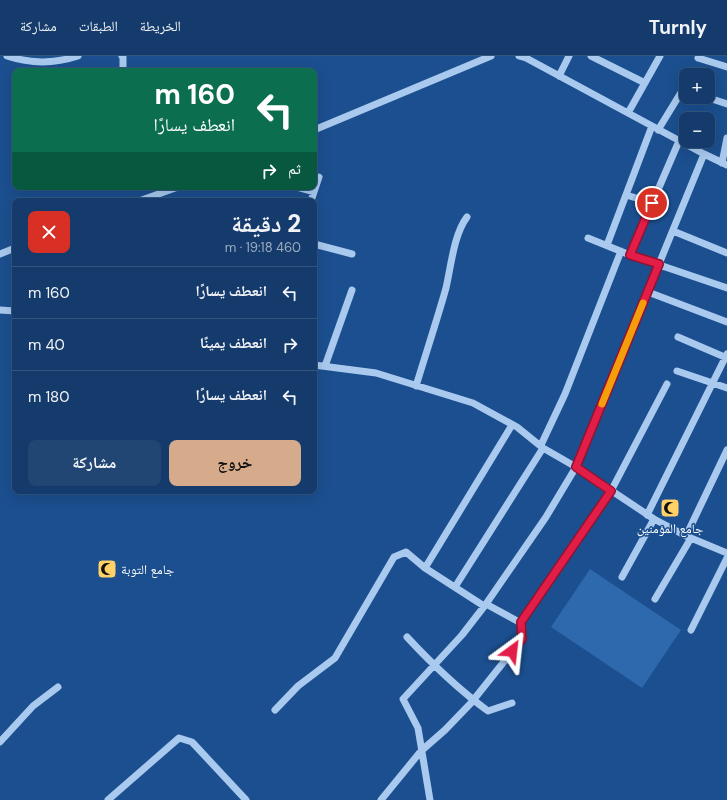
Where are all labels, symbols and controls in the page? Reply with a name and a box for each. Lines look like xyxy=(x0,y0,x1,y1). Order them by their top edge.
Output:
text: Turnly xyxy=(649,15,707,40)
text: مشاركة xyxy=(20,17,57,35)
text: الطبقات xyxy=(79,17,118,35)
text: الخريطة xyxy=(140,17,181,35)
map controls xyxy=(679,68,715,148)
button: + xyxy=(679,68,715,104)
text: 160 m xyxy=(154,76,235,113)
icon: left xyxy=(249,84,301,136)
button: − xyxy=(679,112,715,148)
text: انعطف يسارًا xyxy=(154,113,235,137)
text: ثم xyxy=(288,159,301,179)
icon: right xyxy=(258,160,280,182)
pin xyxy=(635,186,669,220)
icon: arrive xyxy=(641,192,663,214)
text: 2 دقيقة xyxy=(231,208,301,239)
button: close xyxy=(28,211,70,253)
text: 460 m · 19:18 xyxy=(225,239,301,256)
text: انعطف يسارًا xyxy=(195,281,267,301)
icon: left xyxy=(279,282,301,304)
text: 160 m xyxy=(28,283,70,303)
text: انعطف يمينًا xyxy=(200,333,267,353)
icon: right xyxy=(279,334,301,356)
text: 40 m xyxy=(28,335,65,355)
text: انعطف يسارًا xyxy=(195,385,267,405)
icon: left xyxy=(279,386,301,408)
text: 180 m xyxy=(28,387,69,407)
button: مشاركة xyxy=(28,440,161,486)
button: خروج xyxy=(169,440,301,486)
mosque icon: جامع المؤمنين xyxy=(659,497,681,519)
place label: جامع المؤمنين xyxy=(637,520,703,538)
mosque icon: جامع التوبة xyxy=(96,558,118,580)
place label: جامع التوبة xyxy=(121,561,174,579)
position arrow xyxy=(491,630,533,672)

